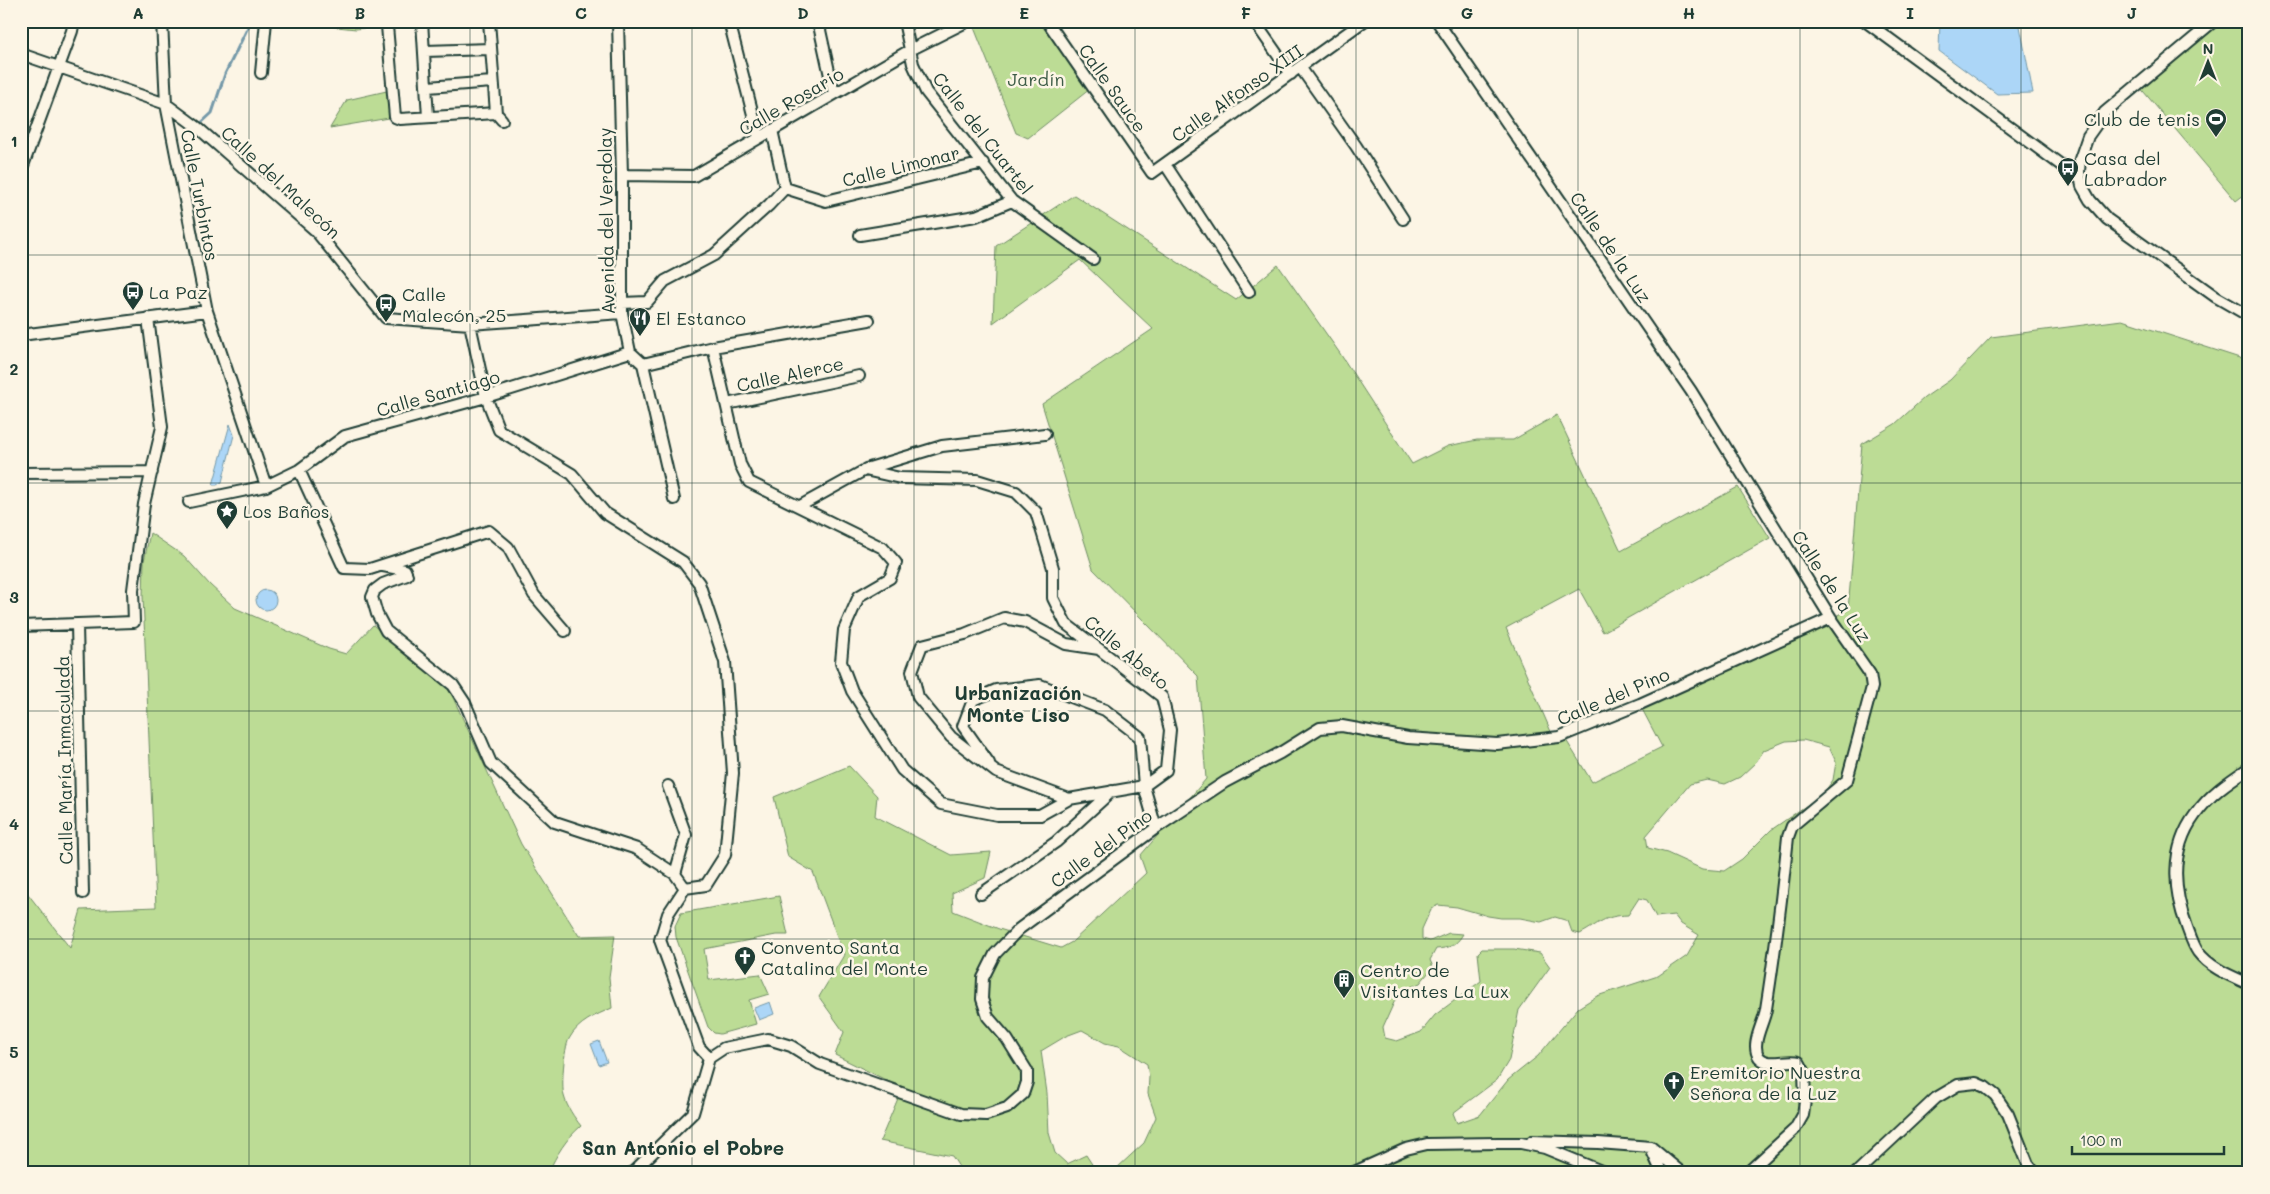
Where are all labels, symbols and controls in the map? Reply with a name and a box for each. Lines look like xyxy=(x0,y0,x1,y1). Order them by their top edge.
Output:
text: A xyxy=(132,2,144,23)
text: B xyxy=(355,2,365,23)
text: C xyxy=(575,2,587,23)
text: D xyxy=(797,2,809,23)
text: E xyxy=(1019,2,1029,23)
text: F xyxy=(1241,2,1251,23)
text: G xyxy=(1461,2,1473,23)
text: H xyxy=(1683,2,1695,23)
text: I xyxy=(1906,2,1914,23)
text: J xyxy=(2127,2,2137,23)
north arrow xyxy=(2182,38,2232,88)
street label: Calle Sauce xyxy=(1074,39,1152,137)
street label: Calle Alfonso XIII xyxy=(1166,39,1308,147)
text: N xyxy=(2203,39,2213,58)
street label: Calle Rosario xyxy=(734,61,848,141)
street label: Calle del Cuartel xyxy=(928,67,1038,199)
park label: Jardín xyxy=(1007,67,1065,91)
place label: Club de tenis xyxy=(2084,107,2200,131)
sports icon: Club de tenis xyxy=(2204,107,2228,138)
street label: Calle del Malecón xyxy=(216,120,346,244)
street label: Calle Turbintos xyxy=(176,127,224,263)
street label: Avenida del Verdolay xyxy=(592,127,620,315)
text: 1 xyxy=(10,130,18,151)
street label: Calle Limonar xyxy=(840,140,962,192)
place label: Casa del Labrador xyxy=(2084,146,2168,191)
bus stop icon: Casa del Labrador xyxy=(2056,156,2080,187)
street label: Calle de la Luz xyxy=(1565,187,1657,307)
bus stop icon: La Paz xyxy=(121,280,145,311)
place label: La Paz xyxy=(149,280,208,304)
place label: Calle Malecón, 25 xyxy=(402,282,506,327)
bus stop icon: Calle Malecón, 25 xyxy=(374,292,398,323)
restaurant icon: El Estanco xyxy=(628,306,652,337)
place label: El Estanco xyxy=(656,306,746,330)
street label: Calle Alerce xyxy=(734,351,846,397)
text: 2 xyxy=(10,358,19,379)
street label: Calle Santiago xyxy=(374,364,503,422)
place icon: Los Baños xyxy=(215,499,239,530)
place label: Los Baños xyxy=(243,499,329,523)
street label: Calle de la Luz xyxy=(1787,525,1877,647)
text: 3 xyxy=(9,586,19,607)
street label: Calle Abeto xyxy=(1080,609,1175,695)
street label: Calle María Inmaculada xyxy=(50,655,78,865)
street label: Calle del Pino xyxy=(1553,661,1673,730)
district label: Urbanización Monte Liso xyxy=(955,680,1081,727)
street label: Calle del Pino xyxy=(1045,803,1157,893)
text: 4 xyxy=(9,813,19,834)
place label: Convento Santa Catalina del Monte xyxy=(761,935,928,980)
church icon: Convento Santa Catalina del Monte xyxy=(733,945,757,976)
place label: Centro de Visitantes La Lux xyxy=(1360,958,1509,1003)
building icon: Centro de Visitantes La Lux xyxy=(1332,968,1356,999)
text: 5 xyxy=(9,1041,19,1062)
place label: Eremitorio Nuestra Señora de la Luz xyxy=(1690,1060,1861,1105)
church icon: Eremitorio Nuestra Señora de la Luz xyxy=(1662,1070,1686,1101)
scale bar xyxy=(2072,1124,2225,1156)
text: 100 m xyxy=(2080,1130,2122,1150)
district label: San Antonio el Pobre xyxy=(582,1135,784,1160)

